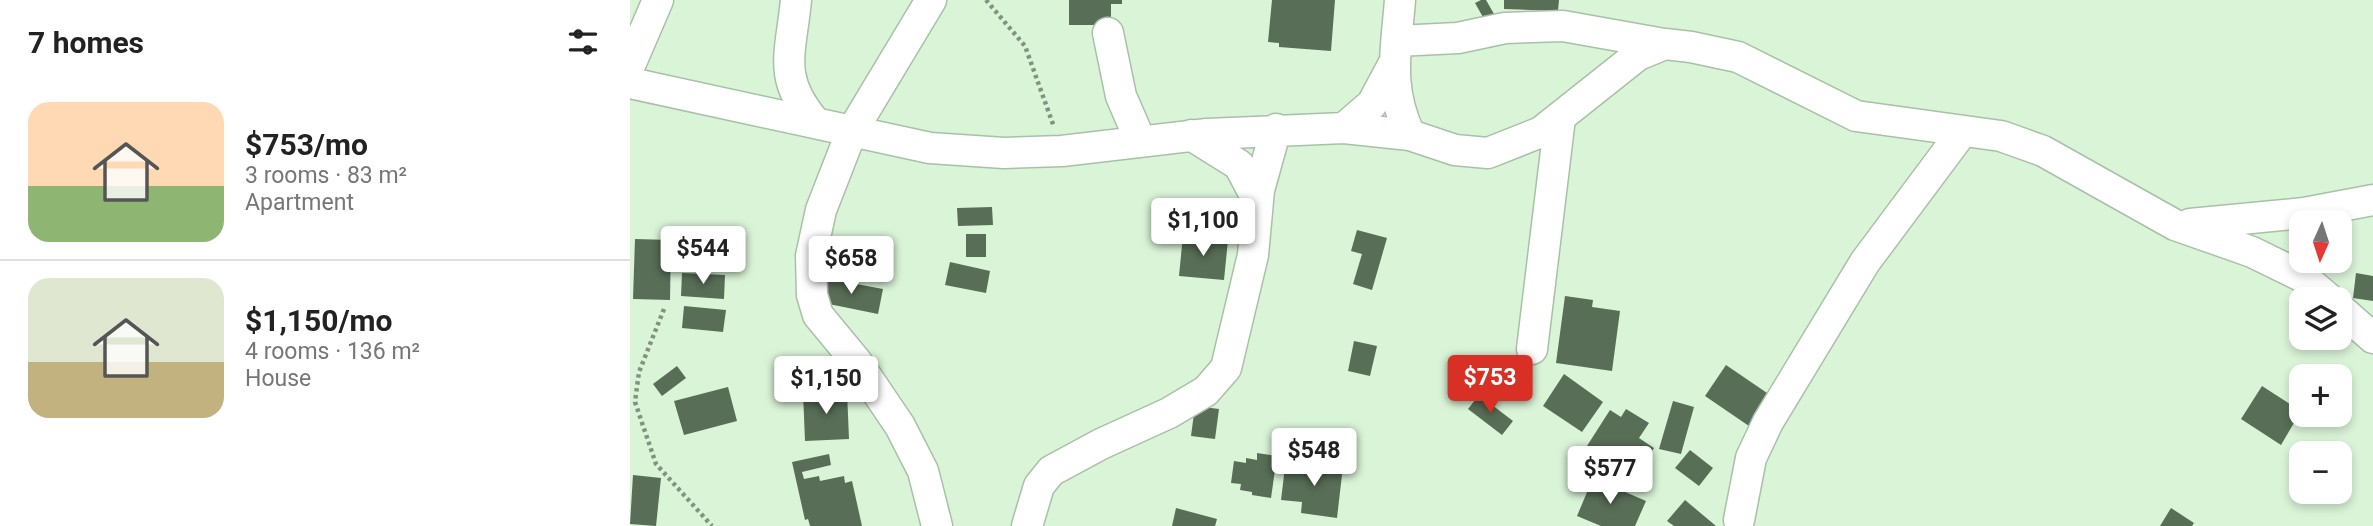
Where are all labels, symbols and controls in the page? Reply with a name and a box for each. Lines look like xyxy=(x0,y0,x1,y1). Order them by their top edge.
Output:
icon: filters xyxy=(564,23,602,61)
text: 7 homes xyxy=(28,25,144,60)
text: $753/mo xyxy=(245,127,368,162)
icon: home xyxy=(84,130,168,214)
text: 3 rooms · 83 m² xyxy=(245,162,407,189)
text: Apartment xyxy=(245,189,354,216)
pin: $1,100 xyxy=(1146,198,1260,258)
text: $1,100 xyxy=(1167,207,1239,234)
north arrow xyxy=(2289,210,2352,273)
map controls xyxy=(2289,210,2352,504)
pin: $544 xyxy=(662,226,744,286)
text: $544 xyxy=(677,235,729,262)
pin: $658 xyxy=(810,236,892,296)
text: $658 xyxy=(825,245,877,272)
button: layers xyxy=(2289,287,2352,350)
text: $1,150/mo xyxy=(245,303,393,338)
icon: home xyxy=(84,306,168,390)
text: 4 rooms · 136 m² xyxy=(245,338,420,365)
pin: $1,150 xyxy=(769,356,883,416)
pin: $753 xyxy=(1449,356,1531,415)
text: $753 xyxy=(1464,364,1516,391)
button: + xyxy=(2289,364,2352,427)
text: House xyxy=(245,365,311,392)
text: $1,150 xyxy=(790,365,862,392)
pin: $548 xyxy=(1273,428,1355,488)
text: $548 xyxy=(1288,437,1340,464)
button: − xyxy=(2289,441,2352,504)
pin: $577 xyxy=(1569,447,1651,506)
text: $577 xyxy=(1584,455,1636,482)

